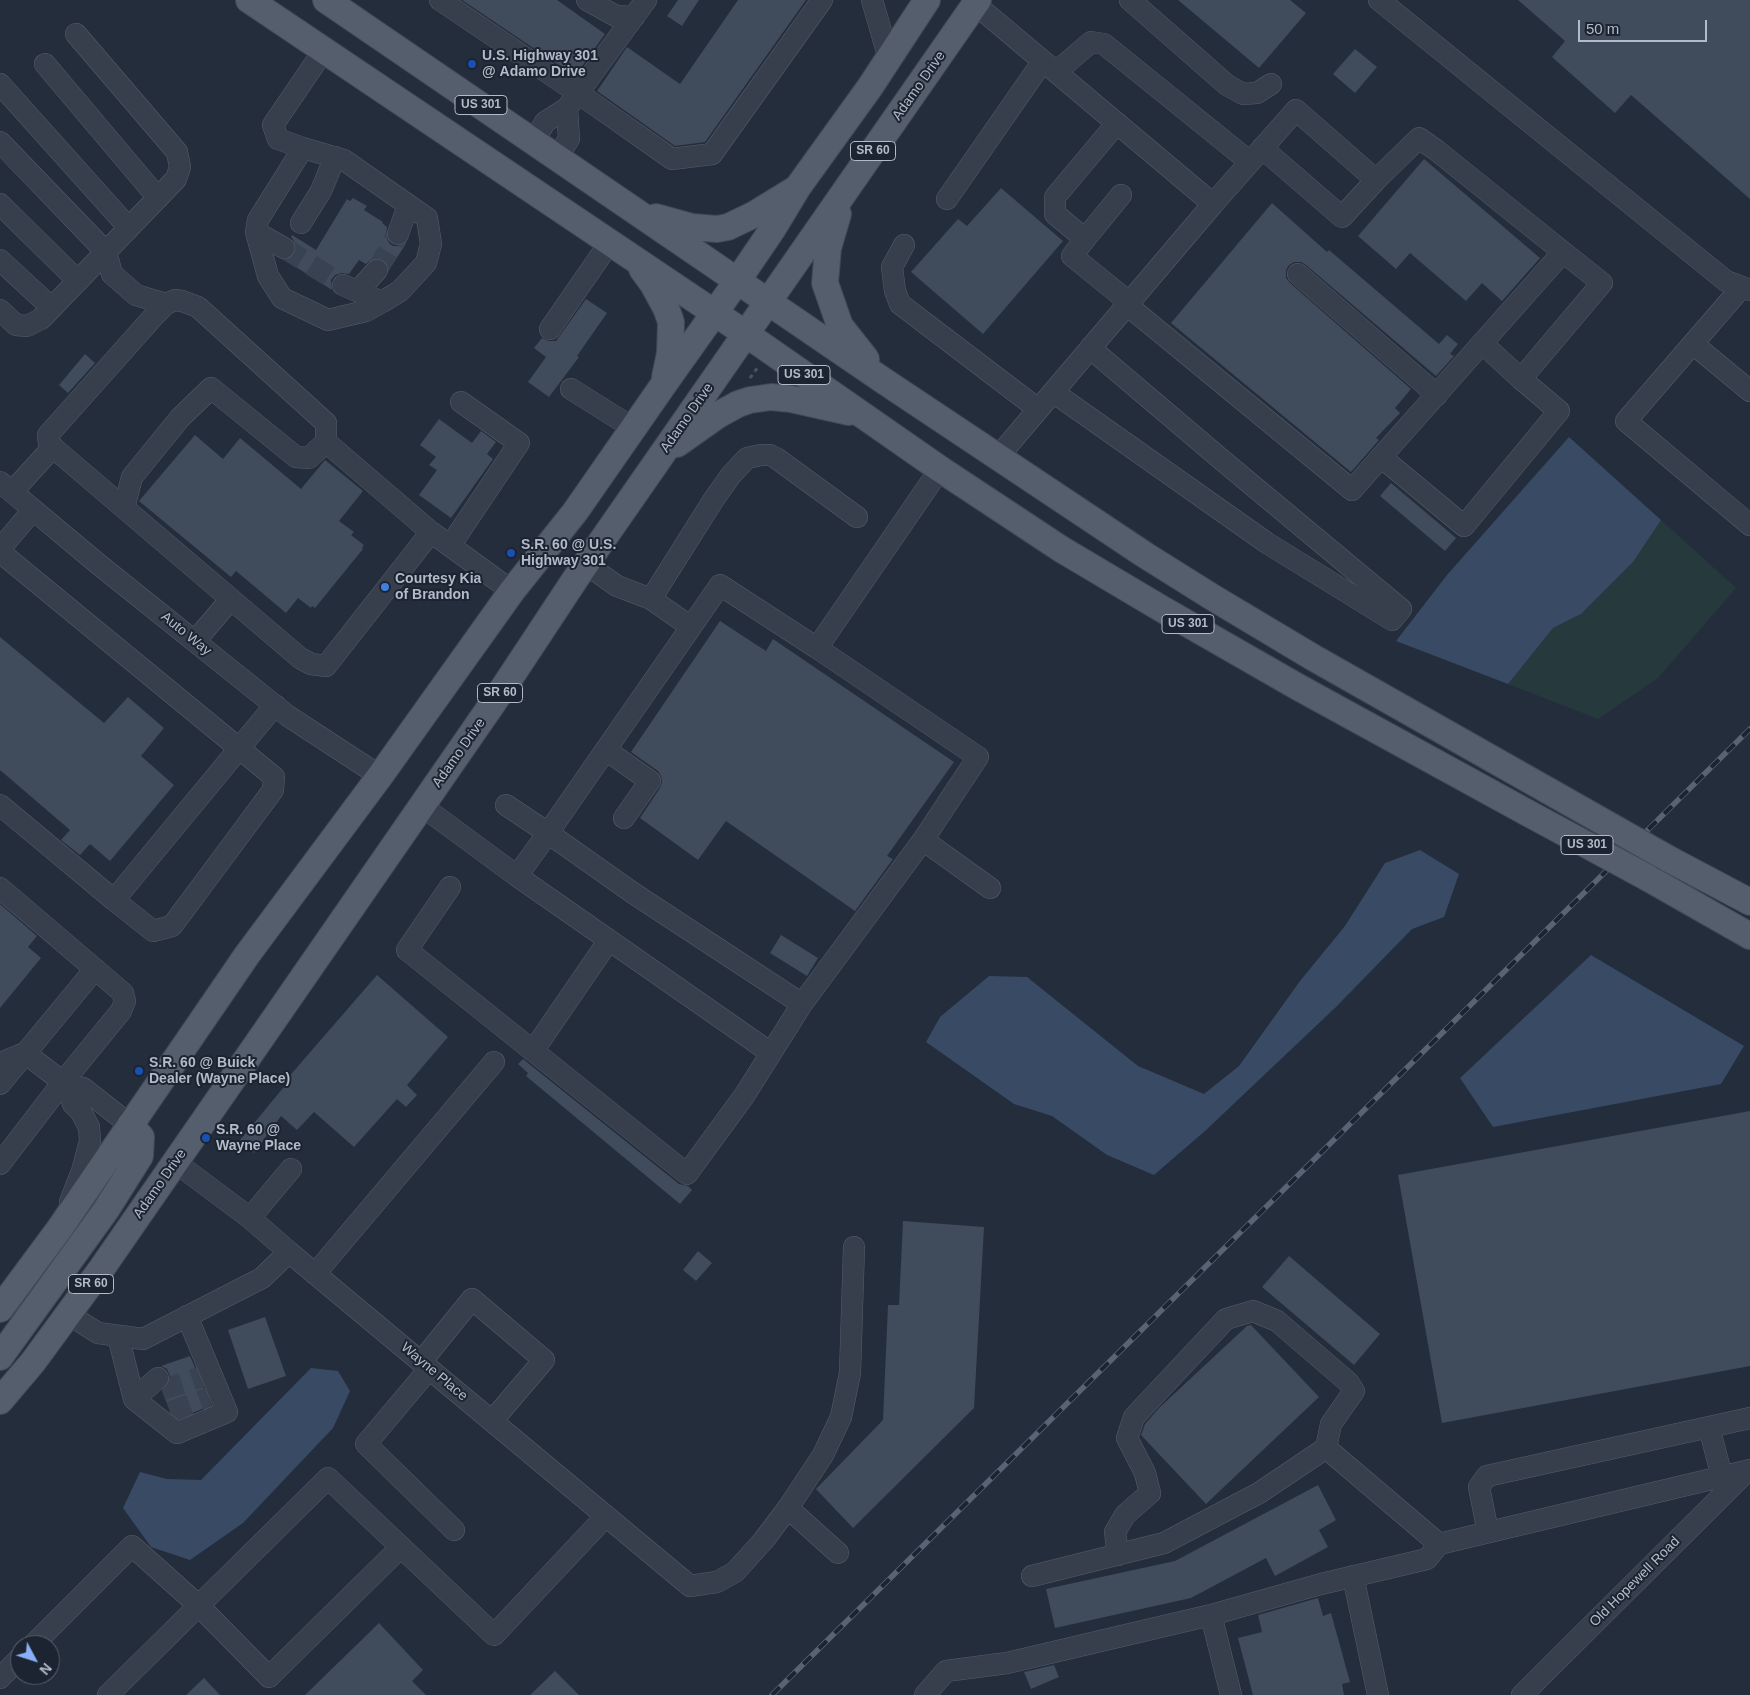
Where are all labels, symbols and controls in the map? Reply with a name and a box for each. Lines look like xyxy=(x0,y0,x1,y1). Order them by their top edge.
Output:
scale bar xyxy=(1580,10,1709,42)
text: 50 m xyxy=(1586,20,1619,37)
place label: U.S. Highway 301 @ Adamo Drive xyxy=(482,48,598,80)
street label: Adamo Drive xyxy=(889,48,949,124)
marker: U.S. Highway 301 @ Adamo Drive xyxy=(466,58,478,70)
road number: US 301 xyxy=(455,96,507,114)
road number: SR 60 xyxy=(850,142,896,160)
road number: US 301 xyxy=(778,366,830,384)
street label: Adamo Drive xyxy=(657,380,717,456)
place label: S.R. 60 @ U.S. Highway 301 xyxy=(521,537,616,570)
marker: S.R. 60 @ U.S. Highway 301 xyxy=(505,547,517,559)
place label: Courtesy Kia of Brandon xyxy=(395,571,481,604)
marker: Courtesy Kia of Brandon xyxy=(379,581,391,593)
street label: Auto Way xyxy=(157,609,215,659)
road number: US 301 xyxy=(1162,614,1214,634)
road number: SR 60 xyxy=(478,684,522,702)
street label: Adamo Drive xyxy=(429,715,489,791)
road number: US 301 xyxy=(1561,836,1613,854)
place label: S.R. 60 @ Buick Dealer (Wayne Place) xyxy=(149,1055,290,1088)
marker: S.R. 60 @ Buick Dealer (Wayne Place) xyxy=(133,1065,145,1077)
place label: S.R. 60 @ Wayne Place xyxy=(216,1122,301,1154)
marker: S.R. 60 @ Wayne Place xyxy=(200,1132,212,1144)
street label: Adamo Drive xyxy=(130,1146,190,1222)
road number: SR 60 xyxy=(68,1274,114,1294)
street label: Wayne Place xyxy=(397,1339,471,1405)
street label: Old Hopewell Road xyxy=(1586,1533,1684,1631)
north arrow xyxy=(10,1635,60,1685)
text: N xyxy=(36,1660,55,1678)

